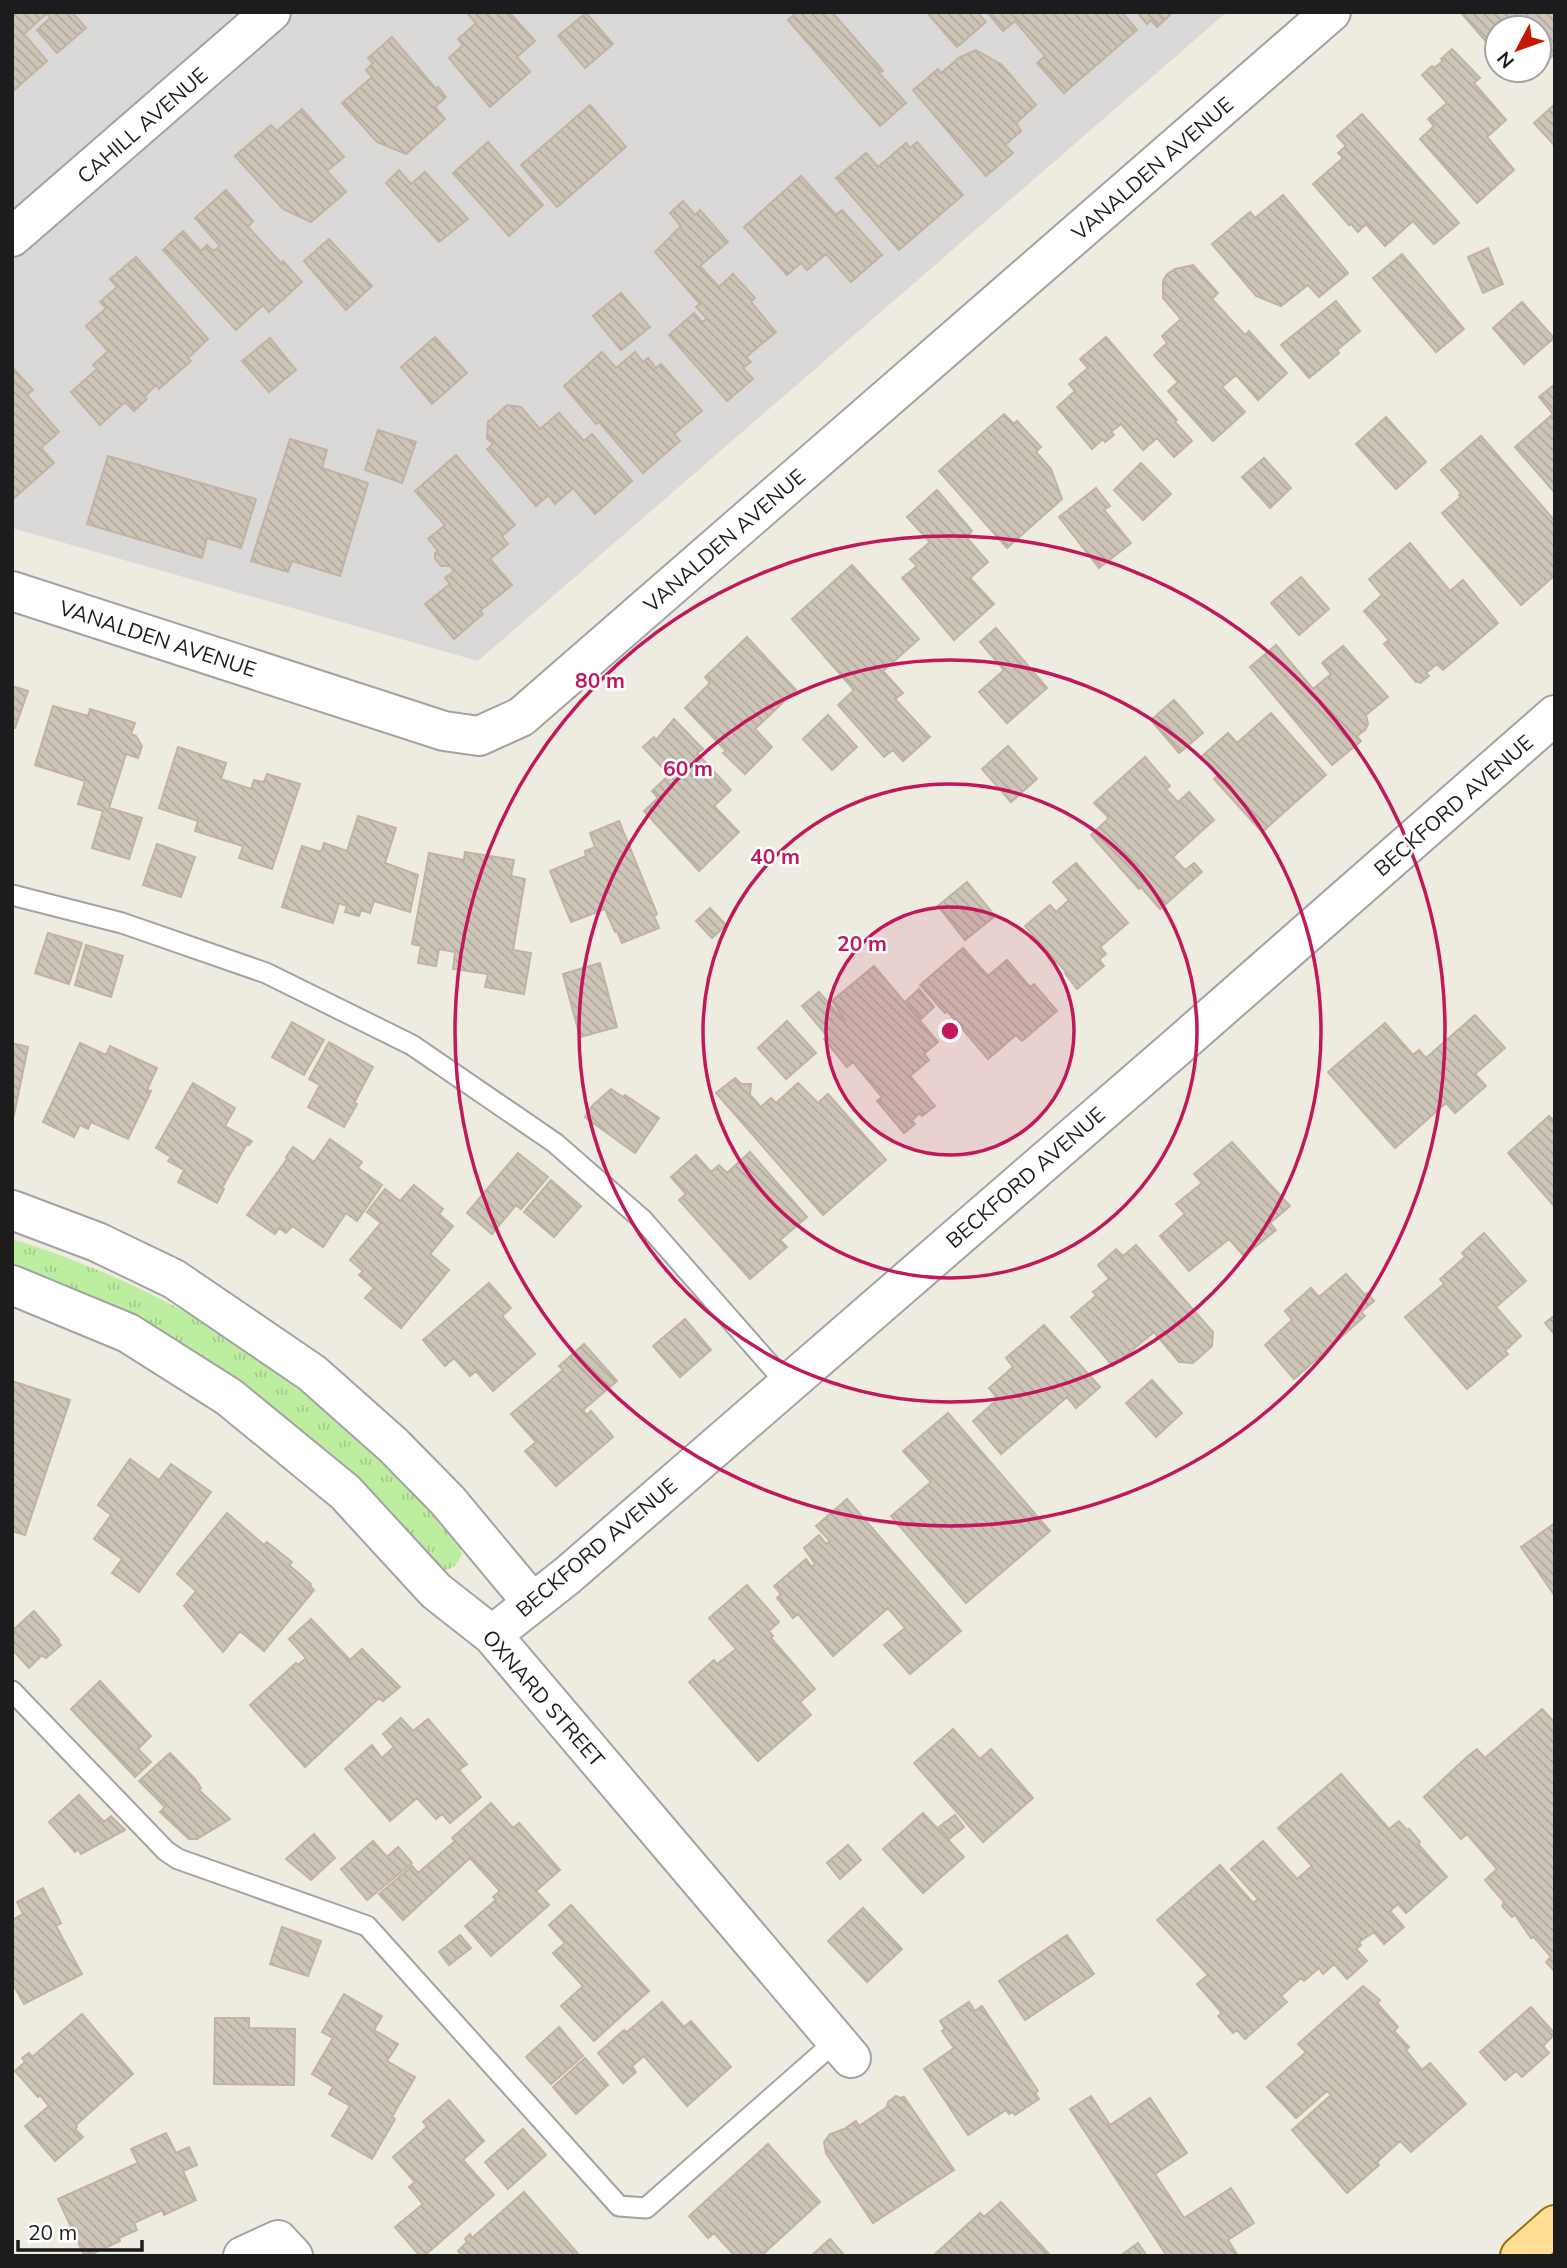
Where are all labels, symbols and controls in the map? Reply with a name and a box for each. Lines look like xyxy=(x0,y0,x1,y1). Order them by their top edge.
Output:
north arrow xyxy=(1483,14,1553,84)
text: N xyxy=(1491,47,1519,73)
street label: CAHILL AVENUE xyxy=(72,61,212,189)
street label: VANALDEN AVENUE xyxy=(1066,91,1238,245)
street label: VANALDEN AVENUE xyxy=(638,463,810,617)
street label: VANALDEN AVENUE xyxy=(56,594,260,682)
text: 80 m xyxy=(575,667,625,693)
street label: BECKFORD AVENUE xyxy=(1368,729,1538,881)
text: 60 m xyxy=(663,755,713,781)
text: 40 m xyxy=(750,843,800,869)
text: 20 m xyxy=(837,930,887,956)
centre of rings xyxy=(938,1019,962,1043)
street label: BECKFORD AVENUE xyxy=(940,1101,1110,1253)
street label: BECKFORD AVENUE xyxy=(510,1472,682,1622)
street label: OXNARD STREET xyxy=(477,1624,611,1772)
scale bar xyxy=(18,2208,142,2252)
text: 20 m xyxy=(28,2219,77,2245)

